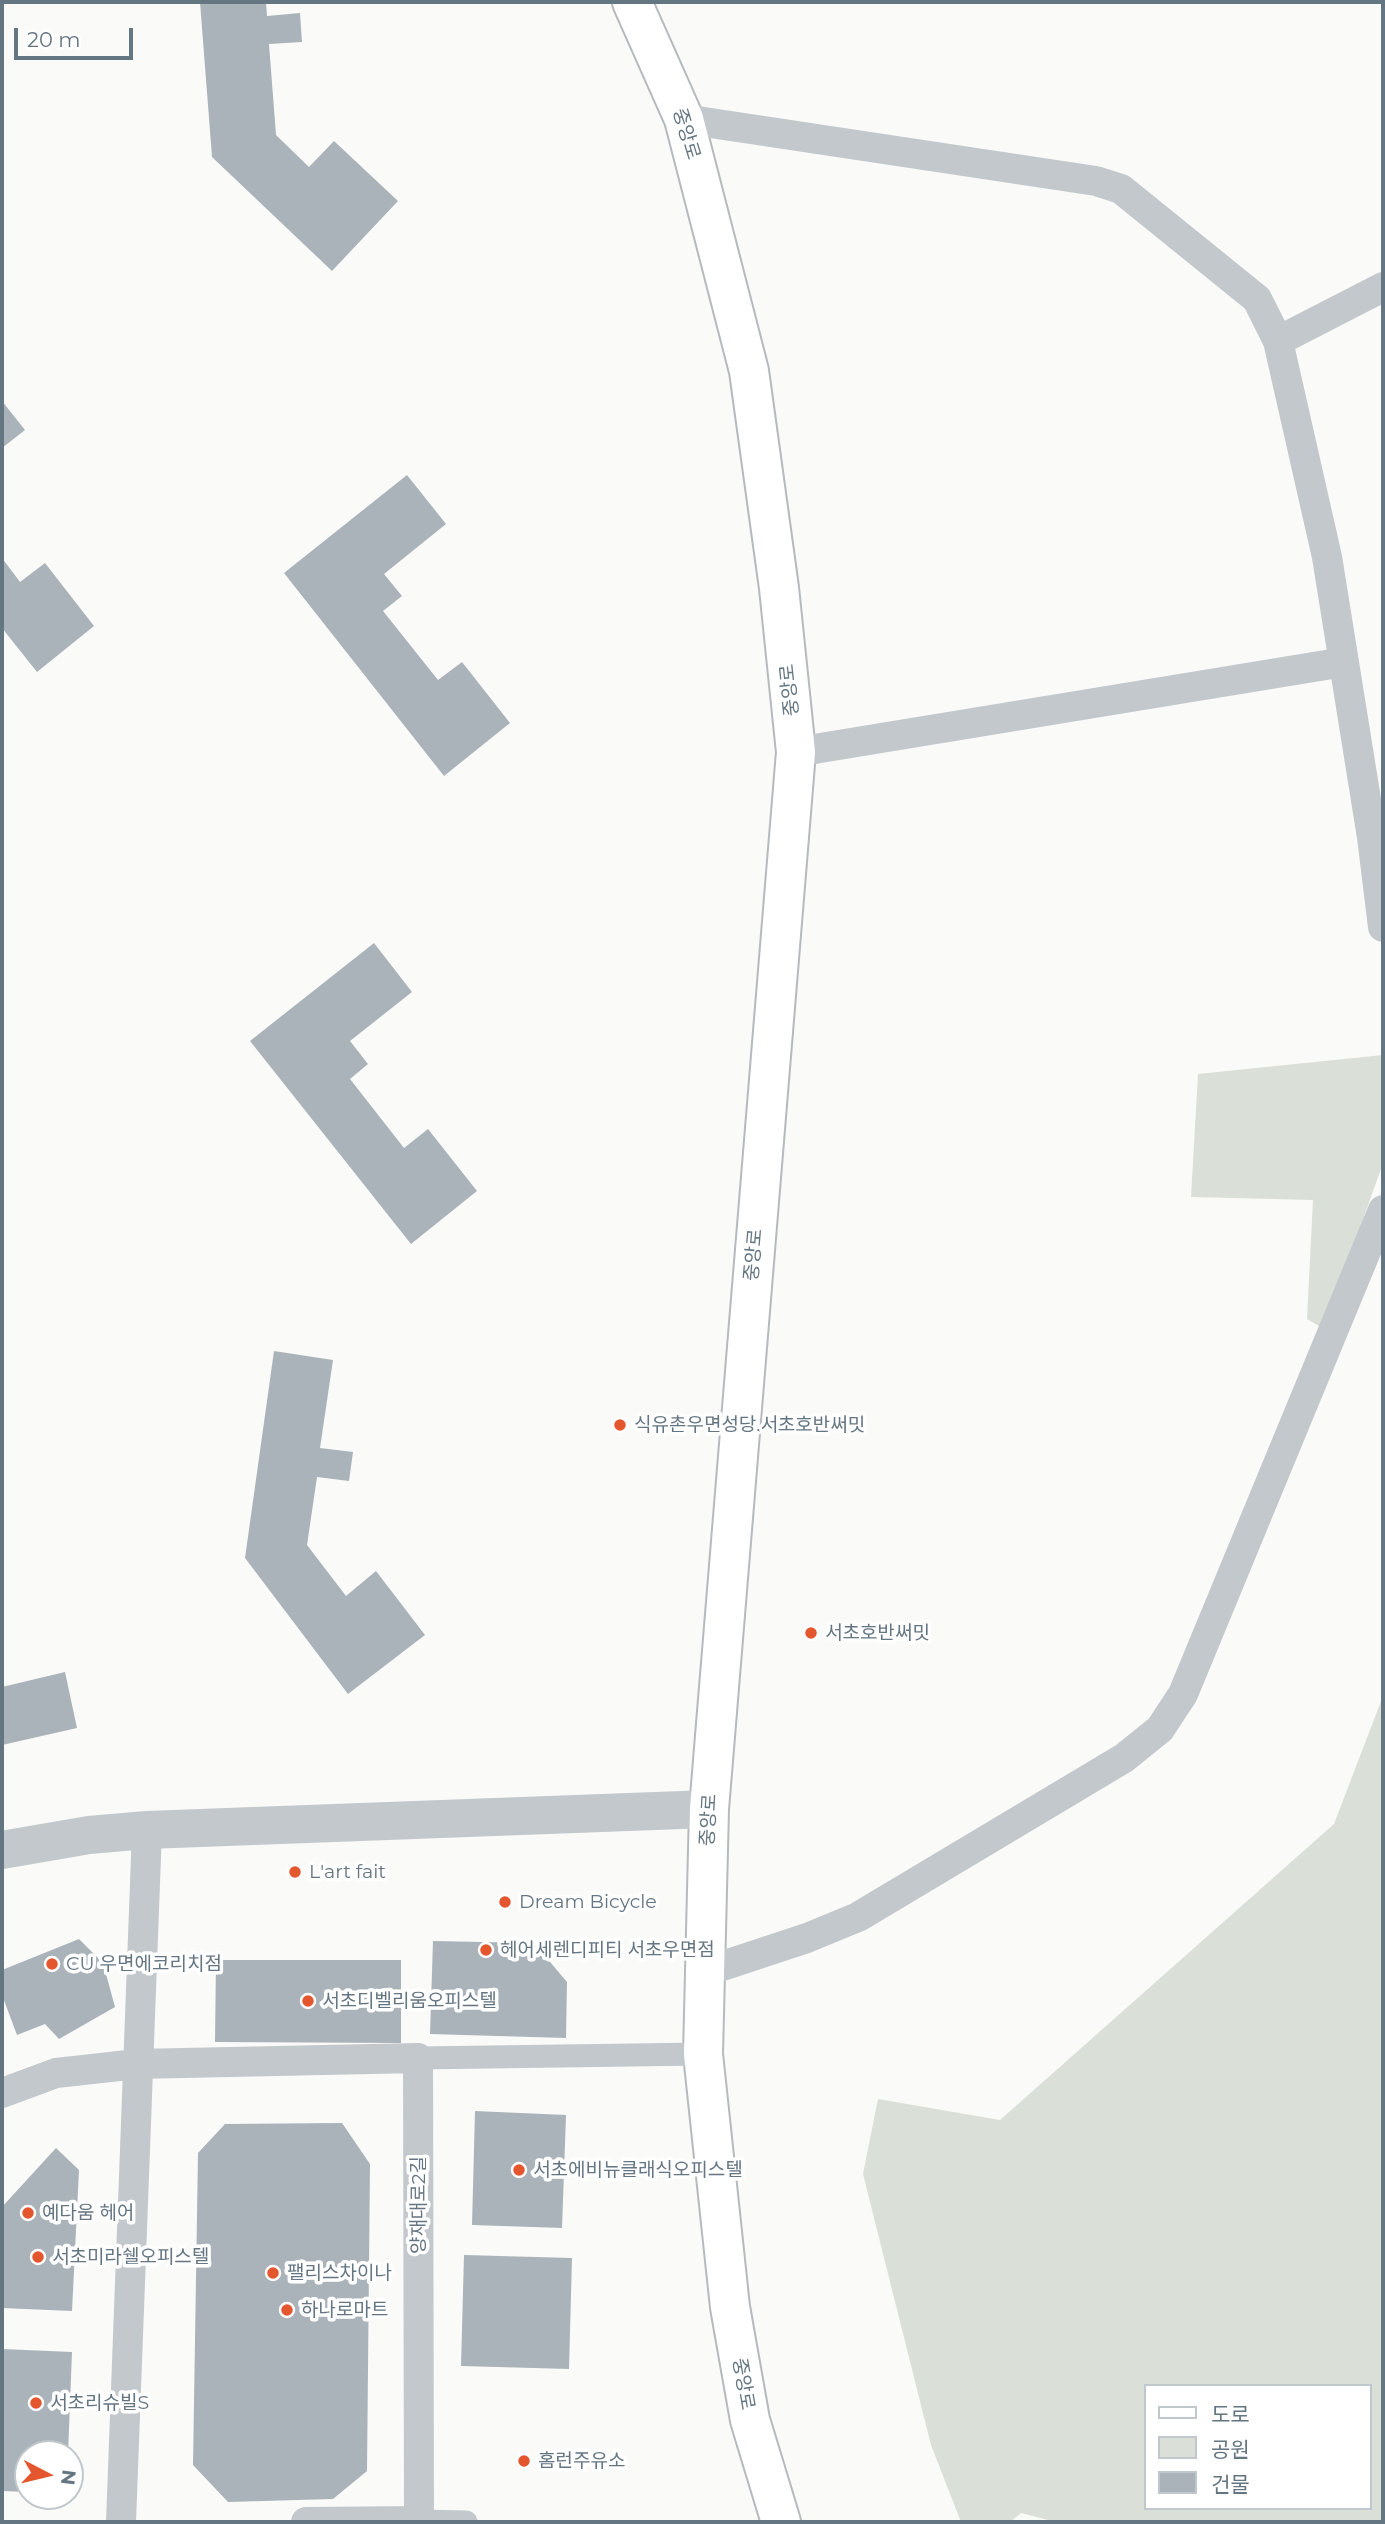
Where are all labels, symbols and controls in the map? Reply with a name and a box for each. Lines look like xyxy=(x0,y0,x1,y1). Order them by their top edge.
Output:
scale bar xyxy=(18,14,136,58)
text: 20 m xyxy=(27,27,81,52)
street label: 중앙로 xyxy=(667,106,705,162)
street label: 중앙로 xyxy=(776,663,804,717)
street label: 중앙로 xyxy=(740,1228,768,1282)
place label: 식유촌우면성당.서초호반써밋 xyxy=(634,1414,865,1436)
marker: 식유촌우면성당.서초호반써밋 xyxy=(612,1417,628,1433)
place label: 서초호반써밋 xyxy=(825,1622,930,1644)
marker: 서초호반써밋 xyxy=(803,1625,819,1641)
street label: 중앙로 xyxy=(696,1793,722,1847)
place label: L'art fait xyxy=(309,1861,386,1883)
marker: L'art fait xyxy=(287,1864,303,1880)
place label: Dream Bicycle xyxy=(519,1891,657,1913)
marker: Dream Bicycle xyxy=(497,1894,513,1910)
place label: 헤어세렌디피티 서초우면점 xyxy=(500,1939,715,1961)
marker: 헤어세렌디피티 서초우면점 xyxy=(478,1942,494,1958)
place label: CU 우면에코리치점 xyxy=(66,1953,222,1975)
marker: CU 우면에코리치점 xyxy=(44,1956,60,1972)
place label: 서초디벨리움오피스텔 xyxy=(322,1990,497,2012)
marker: 서초디벨리움오피스텔 xyxy=(300,1993,316,2009)
street label: 양재대로2길 xyxy=(408,2156,430,2254)
place label: 서초에비뉴클래식오피스텔 xyxy=(533,2159,743,2181)
marker: 서초에비뉴클래식오피스텔 xyxy=(511,2162,527,2178)
place label: 예다움 헤어 xyxy=(42,2202,134,2224)
marker: 예다움 헤어 xyxy=(20,2205,36,2221)
place label: 서초미라쉘오피스텔 xyxy=(52,2246,209,2268)
marker: 서초미라쉘오피스텔 xyxy=(30,2249,46,2265)
place label: 팰리스차이나 xyxy=(287,2262,392,2284)
marker: 팰리스차이나 xyxy=(265,2265,281,2281)
place label: 하나로마트 xyxy=(301,2299,388,2321)
marker: 하나로마트 xyxy=(279,2302,295,2318)
street label: 중앙로 xyxy=(727,2356,759,2412)
legend xyxy=(1144,2384,1371,2510)
place label: 서초리슈빌S xyxy=(50,2392,149,2414)
marker: 서초리슈빌S xyxy=(28,2395,44,2411)
text: 도로 xyxy=(1211,2402,1250,2427)
text: 공원 xyxy=(1211,2437,1250,2462)
north arrow xyxy=(14,2440,84,2510)
place label: 홈런주유소 xyxy=(538,2450,625,2472)
marker: 홈런주유소 xyxy=(516,2453,532,2469)
text: N xyxy=(56,2468,81,2486)
text: 건물 xyxy=(1211,2472,1250,2497)

